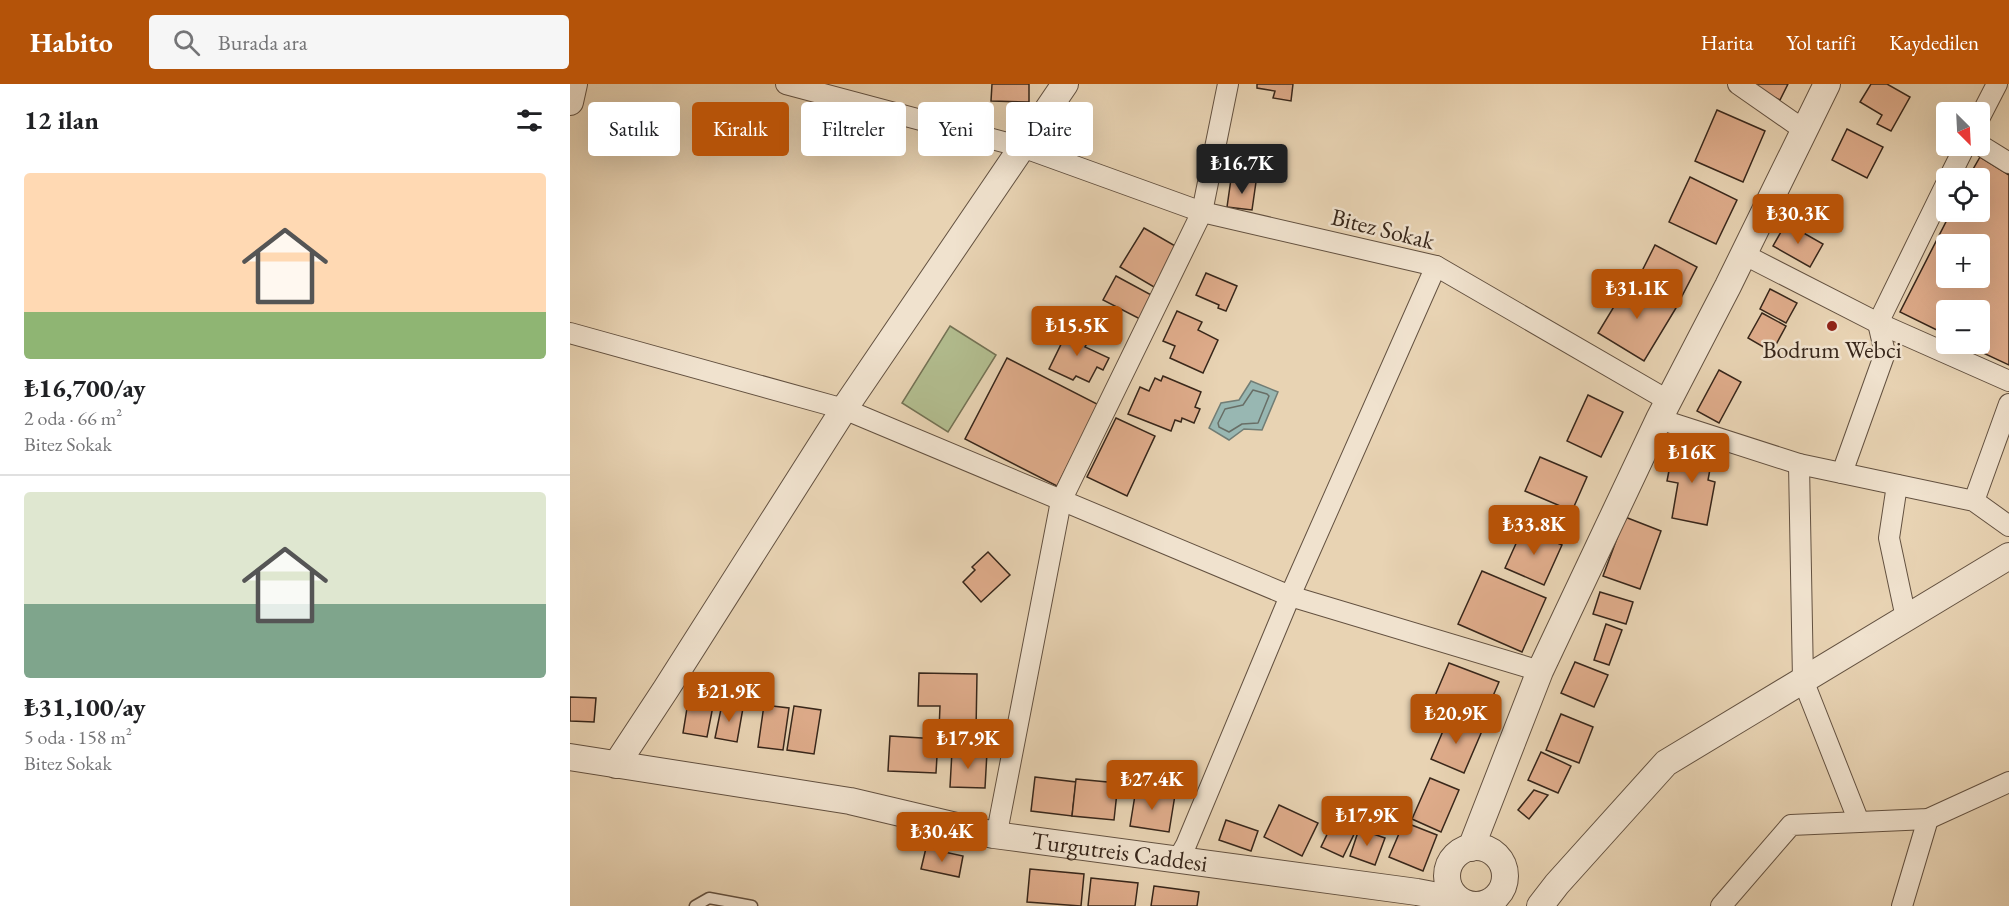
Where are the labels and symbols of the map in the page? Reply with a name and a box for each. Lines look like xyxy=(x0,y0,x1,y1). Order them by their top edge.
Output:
north arrow xyxy=(1936,102,1990,156)
pin: ₺16.7K xyxy=(1193,144,1291,195)
pin: ₺30.3K xyxy=(1749,194,1847,245)
street label: Bitez Sokak xyxy=(1328,201,1439,256)
pin: ₺31.1K xyxy=(1588,269,1686,320)
pin: ₺15.5K xyxy=(1028,306,1126,357)
marker: Bodrum Webci xyxy=(1825,319,1839,333)
place label: Bodrum Webci xyxy=(1762,334,1902,365)
pin: ₺16K xyxy=(1656,433,1728,484)
pin: ₺33.8K xyxy=(1485,505,1583,556)
pin: ₺21.9K xyxy=(680,672,778,723)
pin: ₺20.9K xyxy=(1407,694,1505,745)
pin: ₺17.9K xyxy=(919,719,1017,770)
pin: ₺27.4K xyxy=(1103,760,1201,811)
pin: ₺17.9K xyxy=(1318,796,1416,847)
pin: ₺30.4K xyxy=(893,812,991,863)
street label: Turgutreis Caddesi xyxy=(1030,824,1210,879)

